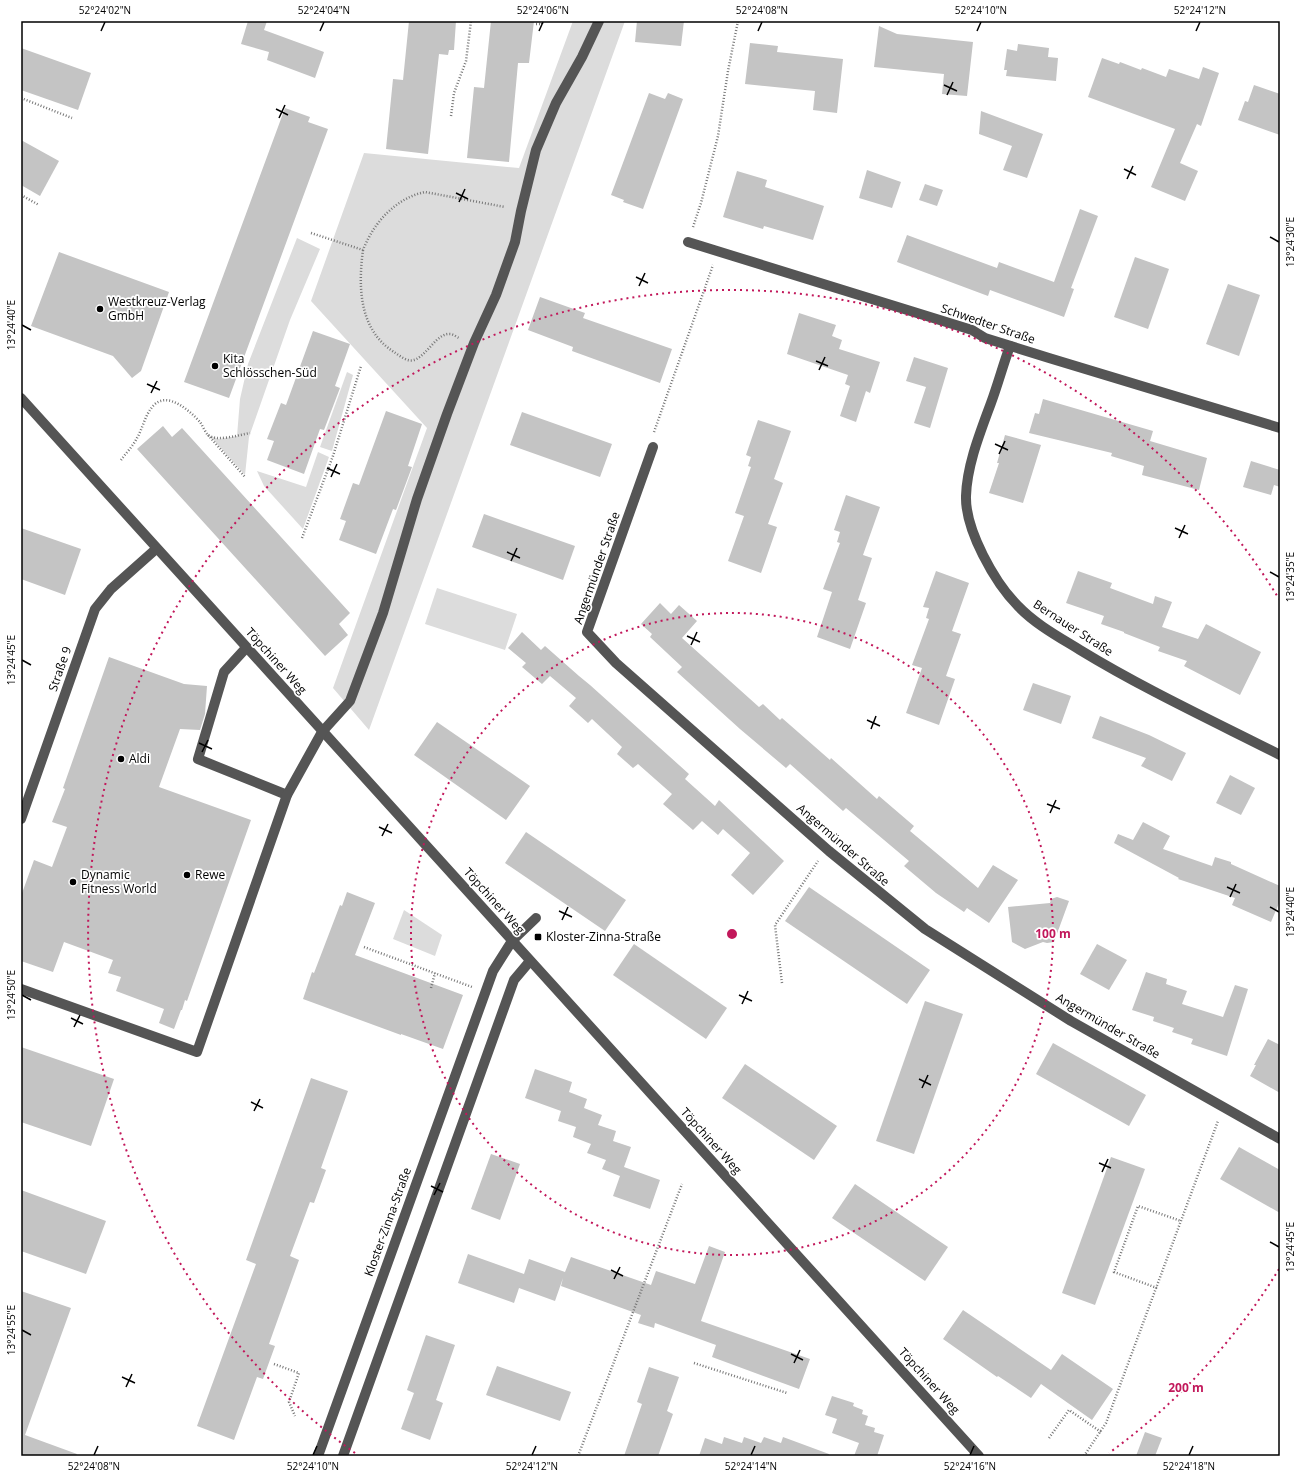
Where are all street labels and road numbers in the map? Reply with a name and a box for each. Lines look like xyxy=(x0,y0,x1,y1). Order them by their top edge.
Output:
street label: Schwedter Straße xyxy=(939,299,1038,348)
street label: Angermünder Straße xyxy=(569,509,624,626)
street label: Bernauer Straße xyxy=(1030,595,1117,660)
street label: Töpchiner Weg xyxy=(242,624,311,698)
street label: Straße 9 xyxy=(44,644,75,694)
street label: Angermünder Straße xyxy=(793,800,894,890)
street label: Töpchiner Weg xyxy=(460,864,529,938)
street label: Angermünder Straße xyxy=(1053,989,1164,1062)
street label: Töpchiner Weg xyxy=(677,1104,746,1178)
street label: Kloster-Zinna-Straße xyxy=(360,1165,415,1279)
street label: Töpchiner Weg xyxy=(895,1344,964,1418)

